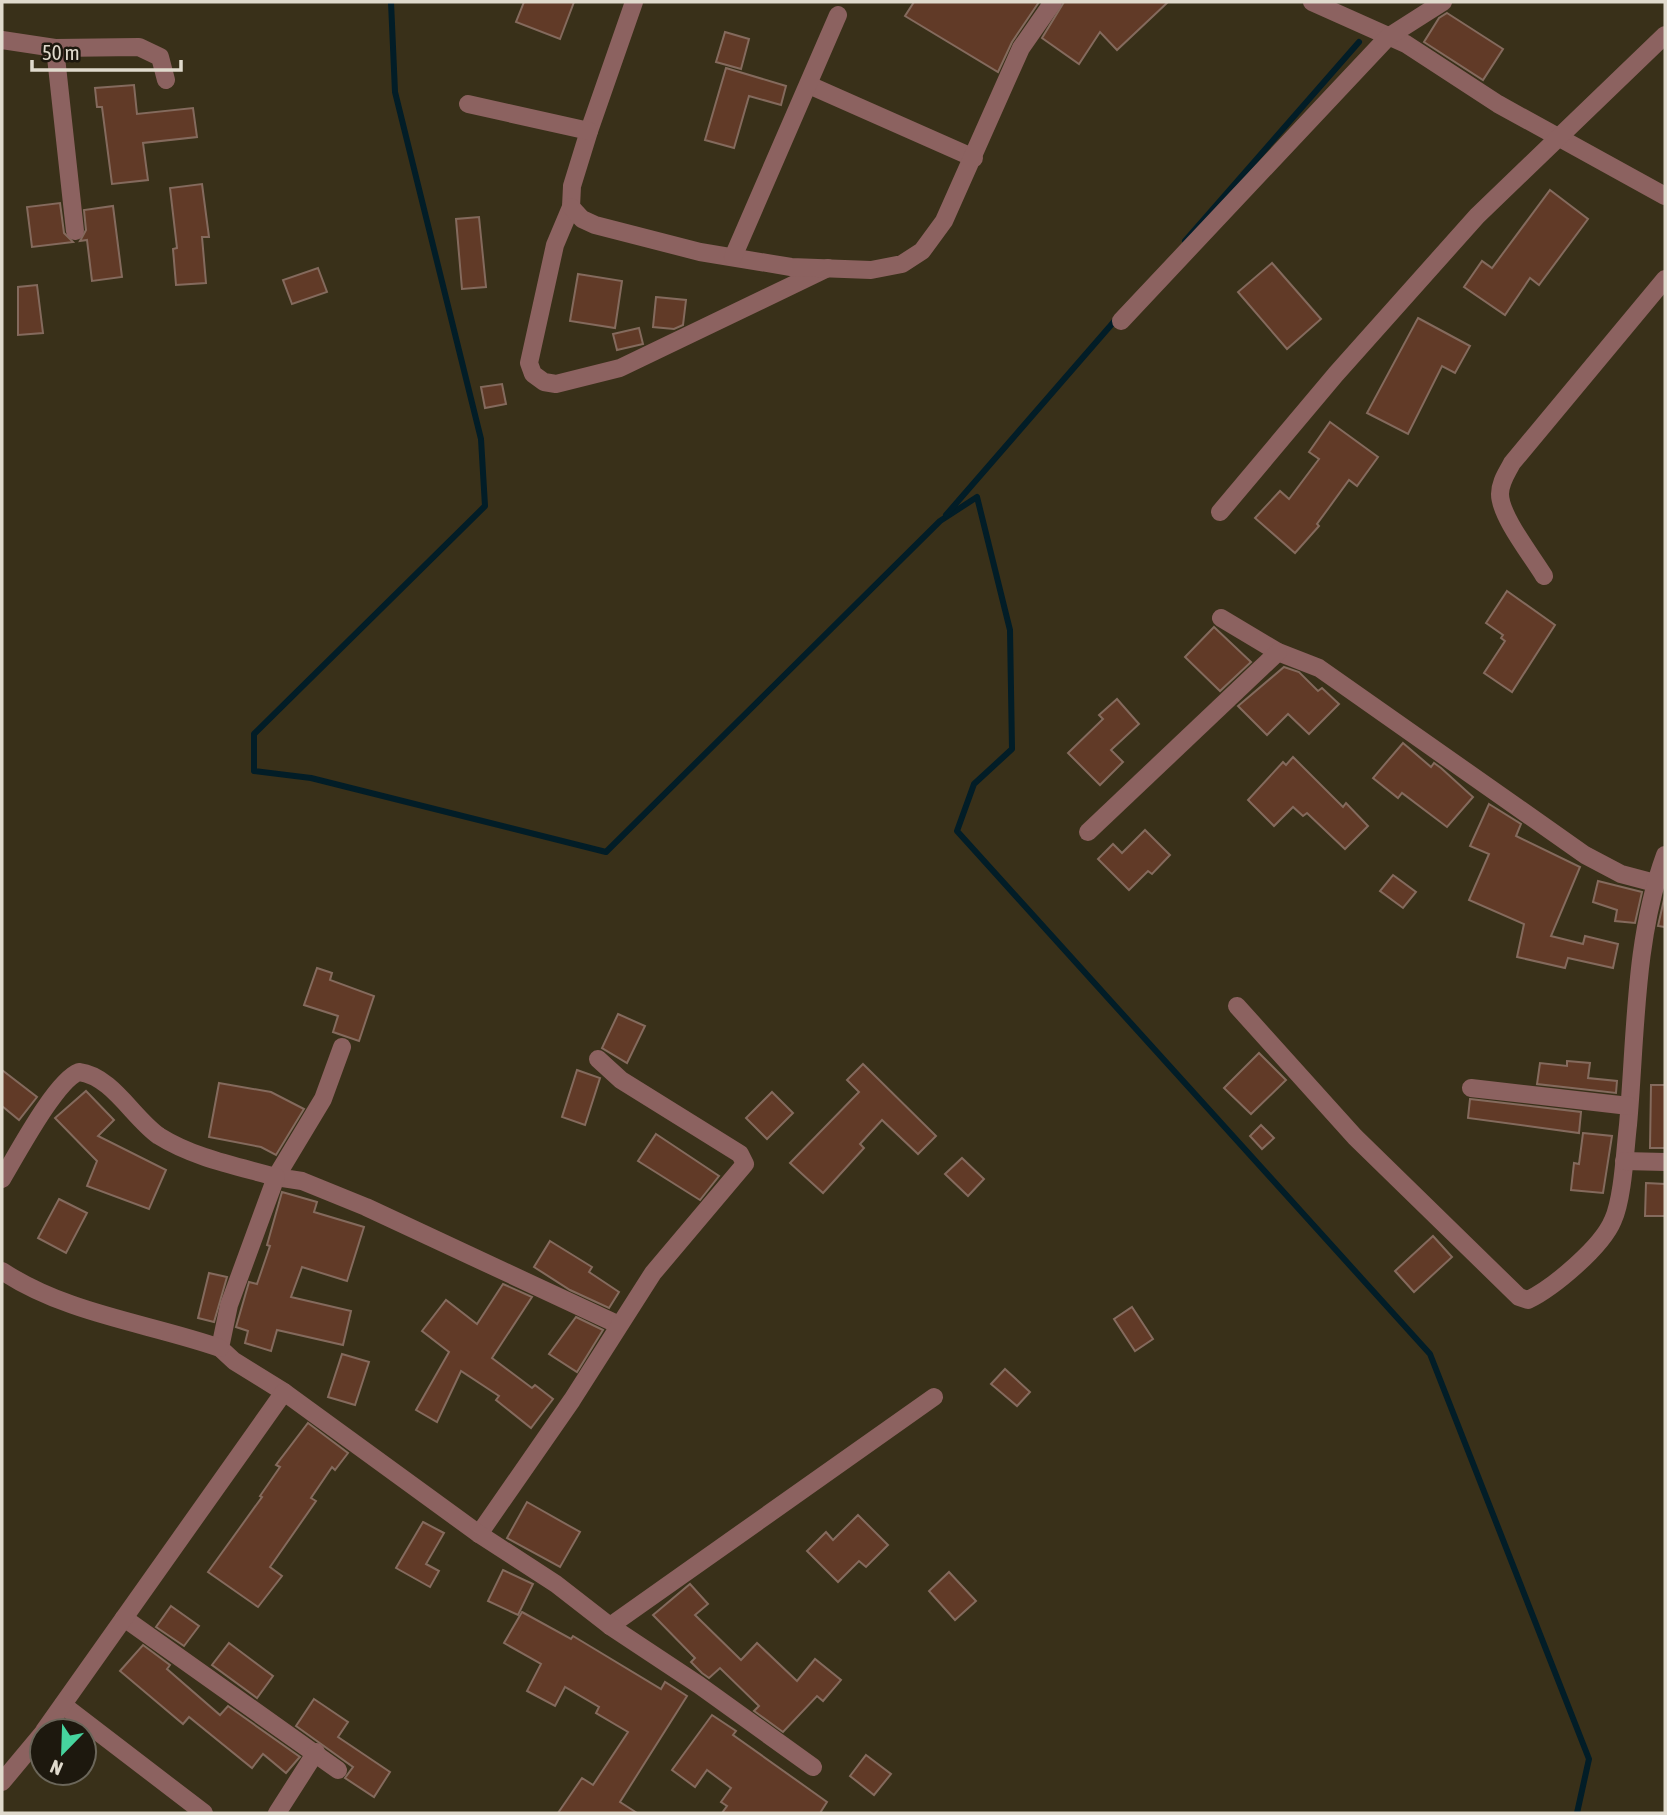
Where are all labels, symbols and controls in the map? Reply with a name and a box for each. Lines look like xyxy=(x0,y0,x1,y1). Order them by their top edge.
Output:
scale bar xyxy=(32,28,180,72)
text: 50 m xyxy=(42,40,80,64)
north arrow xyxy=(28,1717,98,1787)
text: N xyxy=(47,1755,66,1780)

